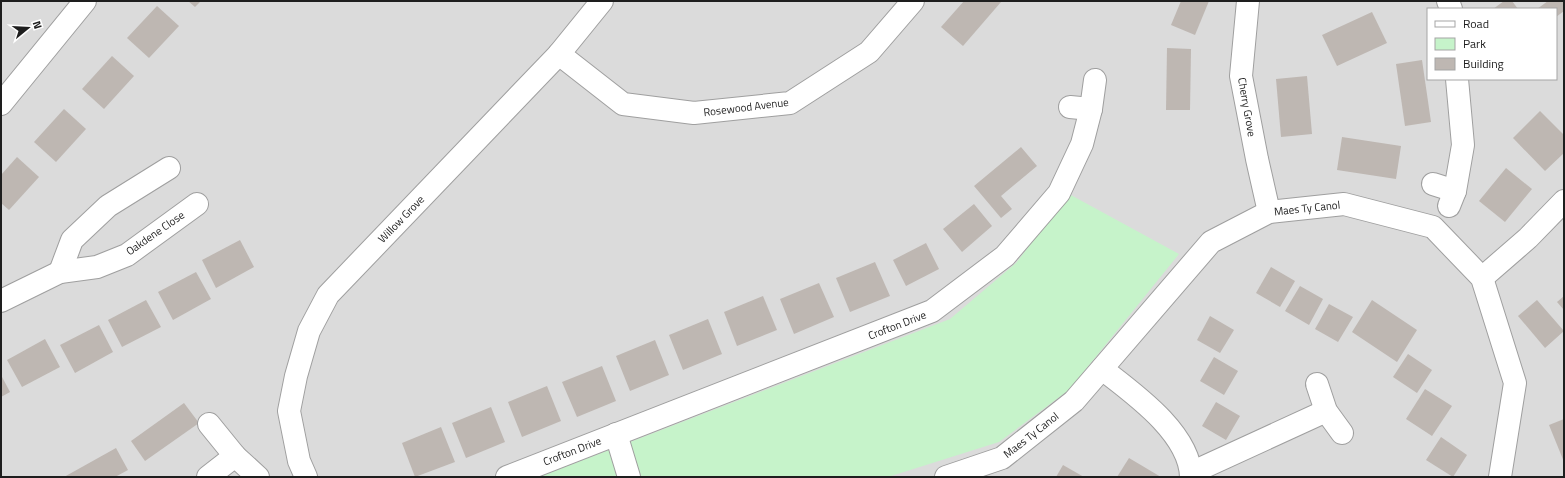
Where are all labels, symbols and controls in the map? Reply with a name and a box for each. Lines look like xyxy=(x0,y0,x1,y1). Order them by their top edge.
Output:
north arrow xyxy=(8,8,48,48)
legend xyxy=(1427,8,1557,80)
text: Road xyxy=(1463,14,1489,33)
text: N xyxy=(29,19,46,31)
text: Park xyxy=(1463,34,1486,53)
text: Building xyxy=(1463,54,1504,73)
street label: Cherry Grove xyxy=(1234,76,1260,138)
street label: Rosewood Avenue xyxy=(702,94,790,120)
street label: Willow Grove xyxy=(374,191,428,246)
street label: Maes Ty Canol xyxy=(1273,197,1341,219)
street label: Oakdene Close xyxy=(122,207,188,259)
street label: Crofton Drive xyxy=(866,306,929,343)
street label: Maes Ty Canol xyxy=(1000,408,1062,462)
street label: Crofton Drive xyxy=(541,432,604,469)

